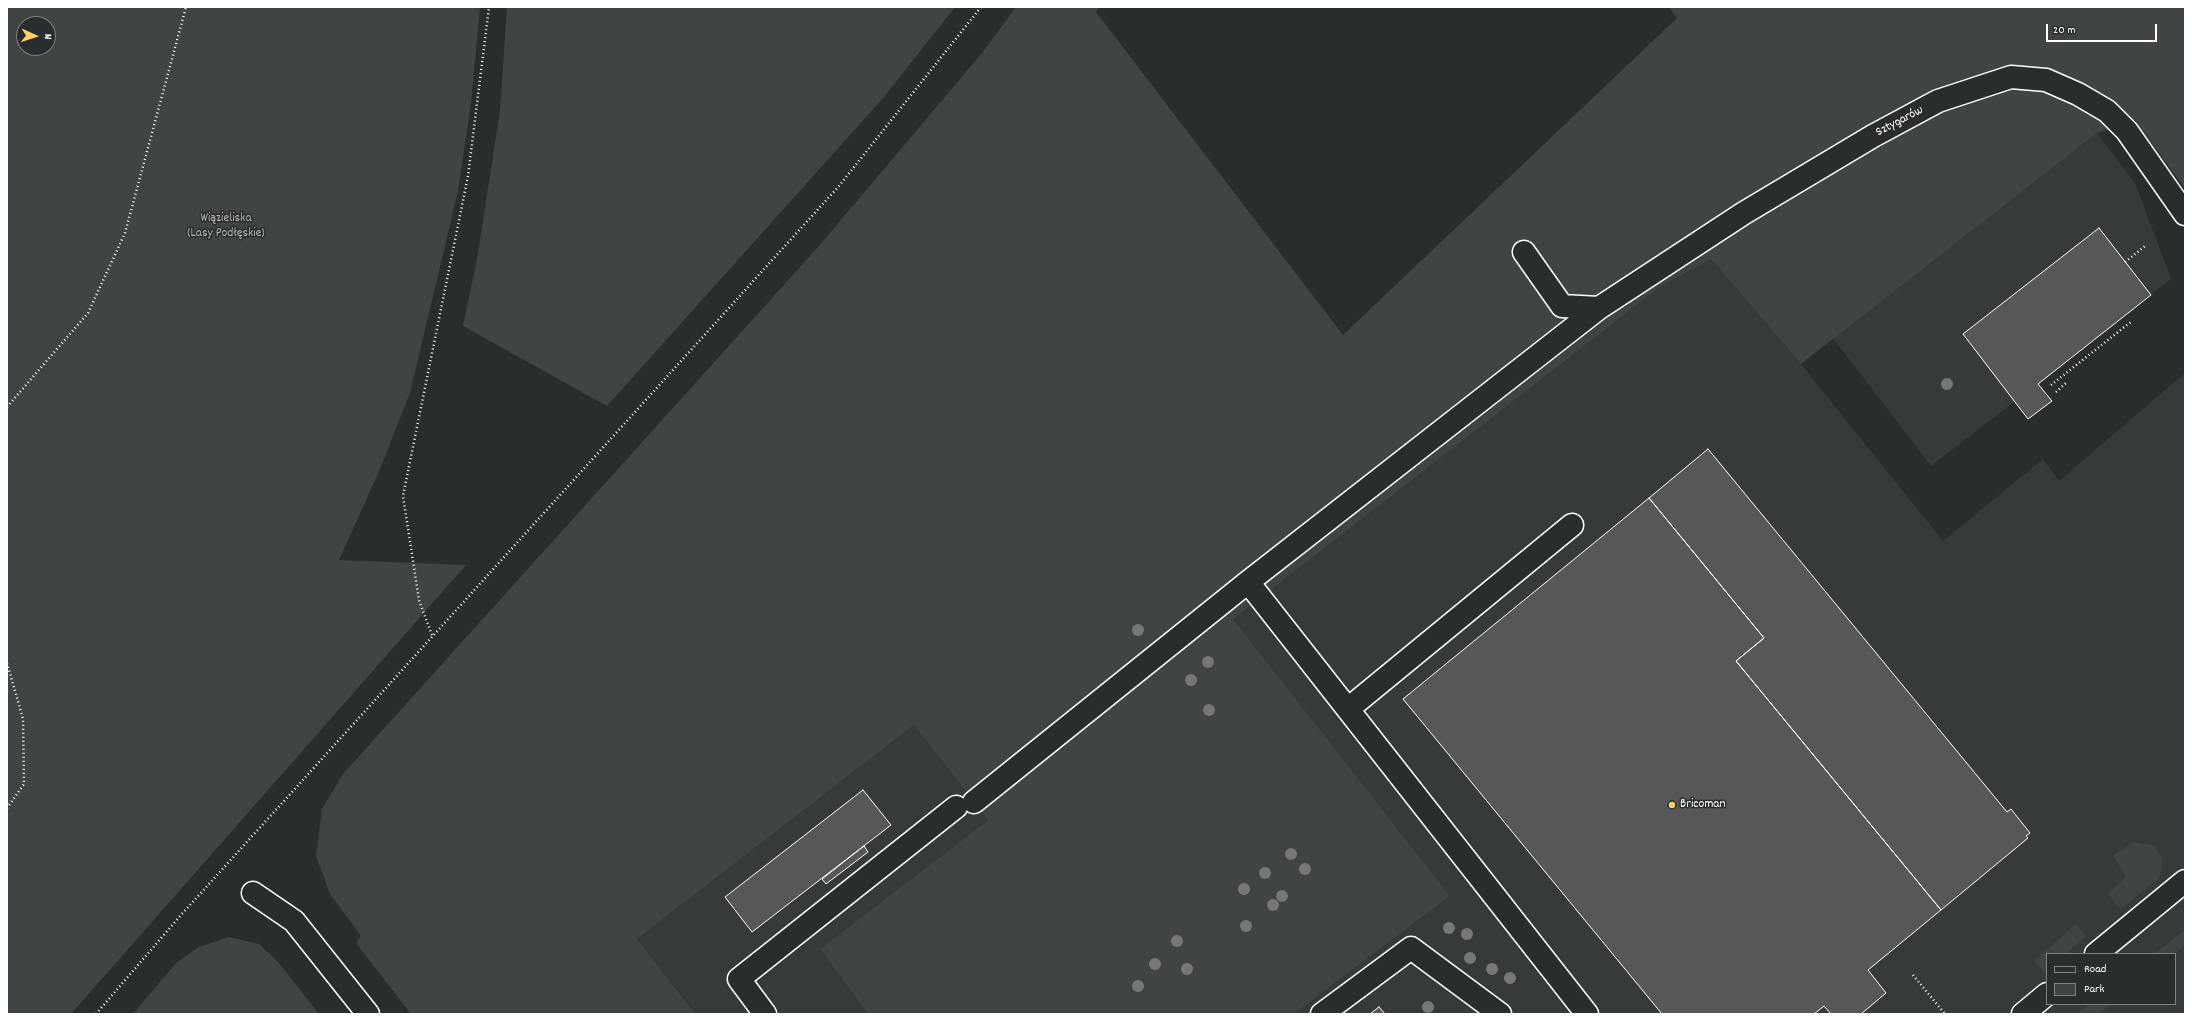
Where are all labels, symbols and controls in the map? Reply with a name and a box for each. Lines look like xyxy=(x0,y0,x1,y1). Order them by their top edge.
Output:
north arrow xyxy=(16,16,56,56)
scale bar xyxy=(2048,16,2159,42)
text: 20 m xyxy=(2053,22,2076,39)
text: N xyxy=(39,33,55,40)
street label: Sztygarów xyxy=(1874,103,1926,141)
park label: Wiązieliska (Lasy Podłęskie) xyxy=(187,211,265,242)
place label: Bricoman xyxy=(1680,797,1725,813)
marker: Bricoman xyxy=(1667,800,1677,810)
legend xyxy=(2046,953,2176,1005)
text: Road xyxy=(2084,961,2106,978)
text: Park xyxy=(2084,981,2104,998)

